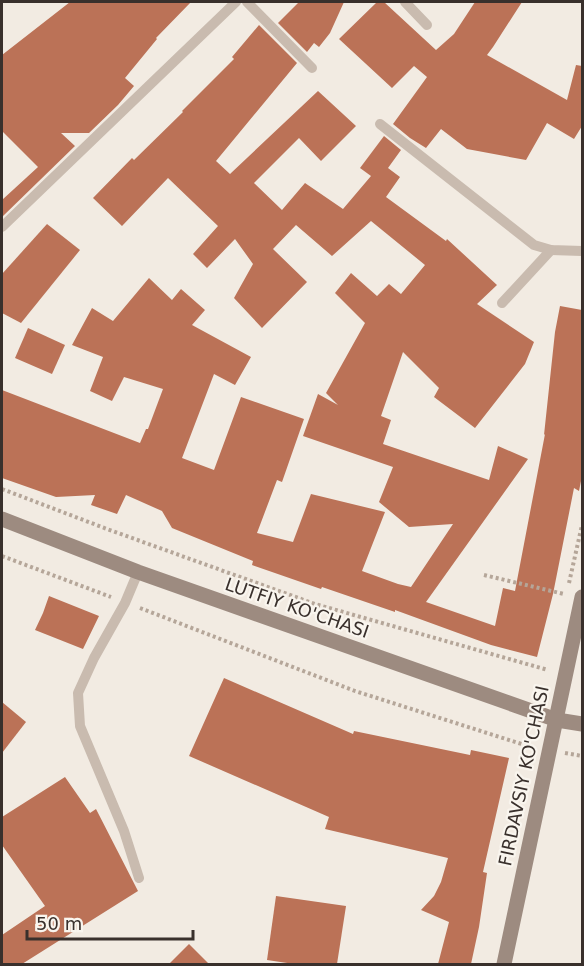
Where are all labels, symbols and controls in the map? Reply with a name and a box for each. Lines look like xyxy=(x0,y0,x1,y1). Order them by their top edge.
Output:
street label: LUTFIY KO'CHASI xyxy=(222,573,372,642)
street label: FIRDAVSIY KO'CHASI xyxy=(494,684,553,868)
scale bar xyxy=(27,903,194,941)
text: 50 m xyxy=(36,913,82,934)

